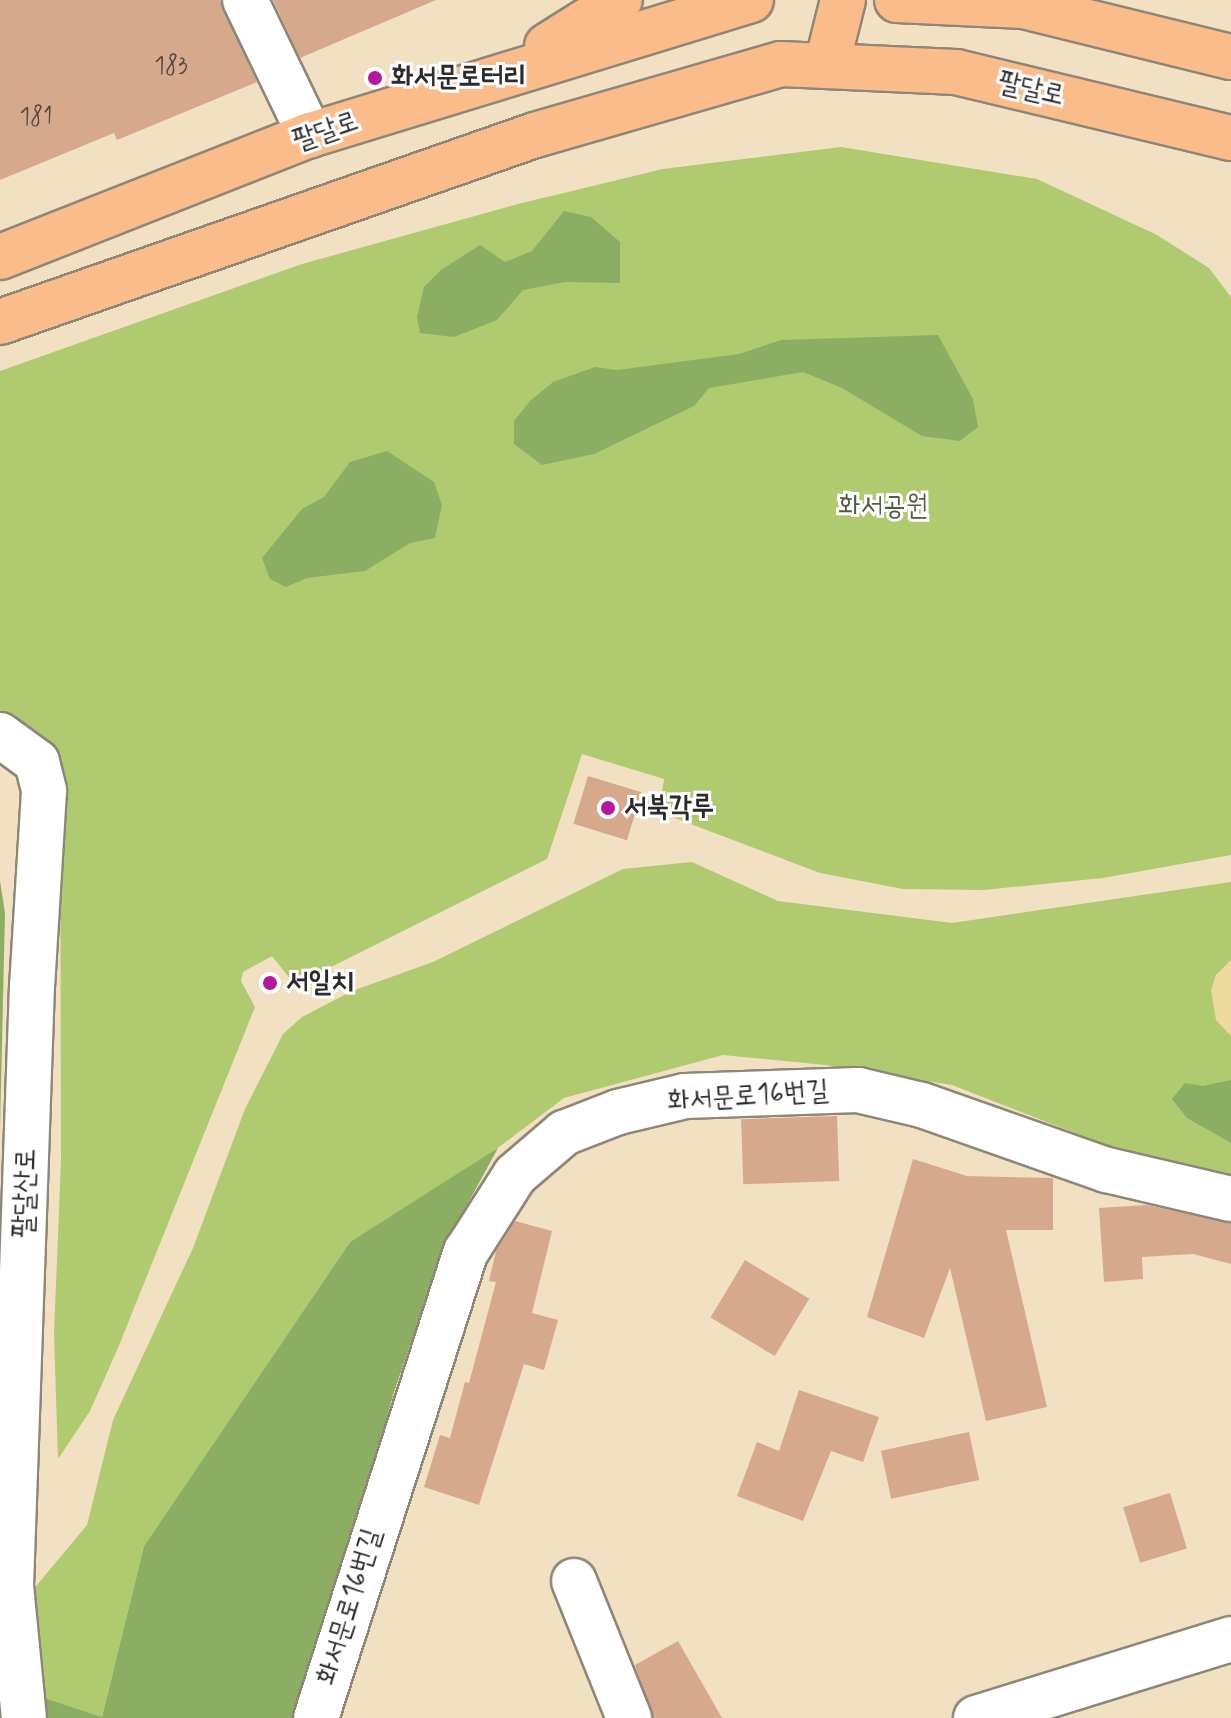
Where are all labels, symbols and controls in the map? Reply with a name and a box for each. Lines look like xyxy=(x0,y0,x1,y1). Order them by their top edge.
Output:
house number: 183 xyxy=(154,53,188,81)
place label: 화서문로터리 xyxy=(391,61,526,95)
street label: 팔달로 xyxy=(994,66,1068,114)
marker: 화서문로터리 xyxy=(366,69,384,87)
house number: 181 xyxy=(19,104,53,132)
street label: 팔달로 xyxy=(289,105,363,159)
park label: 화서공원 xyxy=(838,490,928,524)
place label: 서북각루 xyxy=(624,791,714,825)
marker: 서북각루 xyxy=(599,799,617,817)
place label: 서일치 xyxy=(286,966,354,1000)
marker: 서일치 xyxy=(261,974,279,992)
street label: 화서문로16번길 xyxy=(666,1075,830,1119)
street label: 팔달산로 xyxy=(8,1147,44,1239)
street label: 화서문로16번길 xyxy=(310,1525,390,1689)

